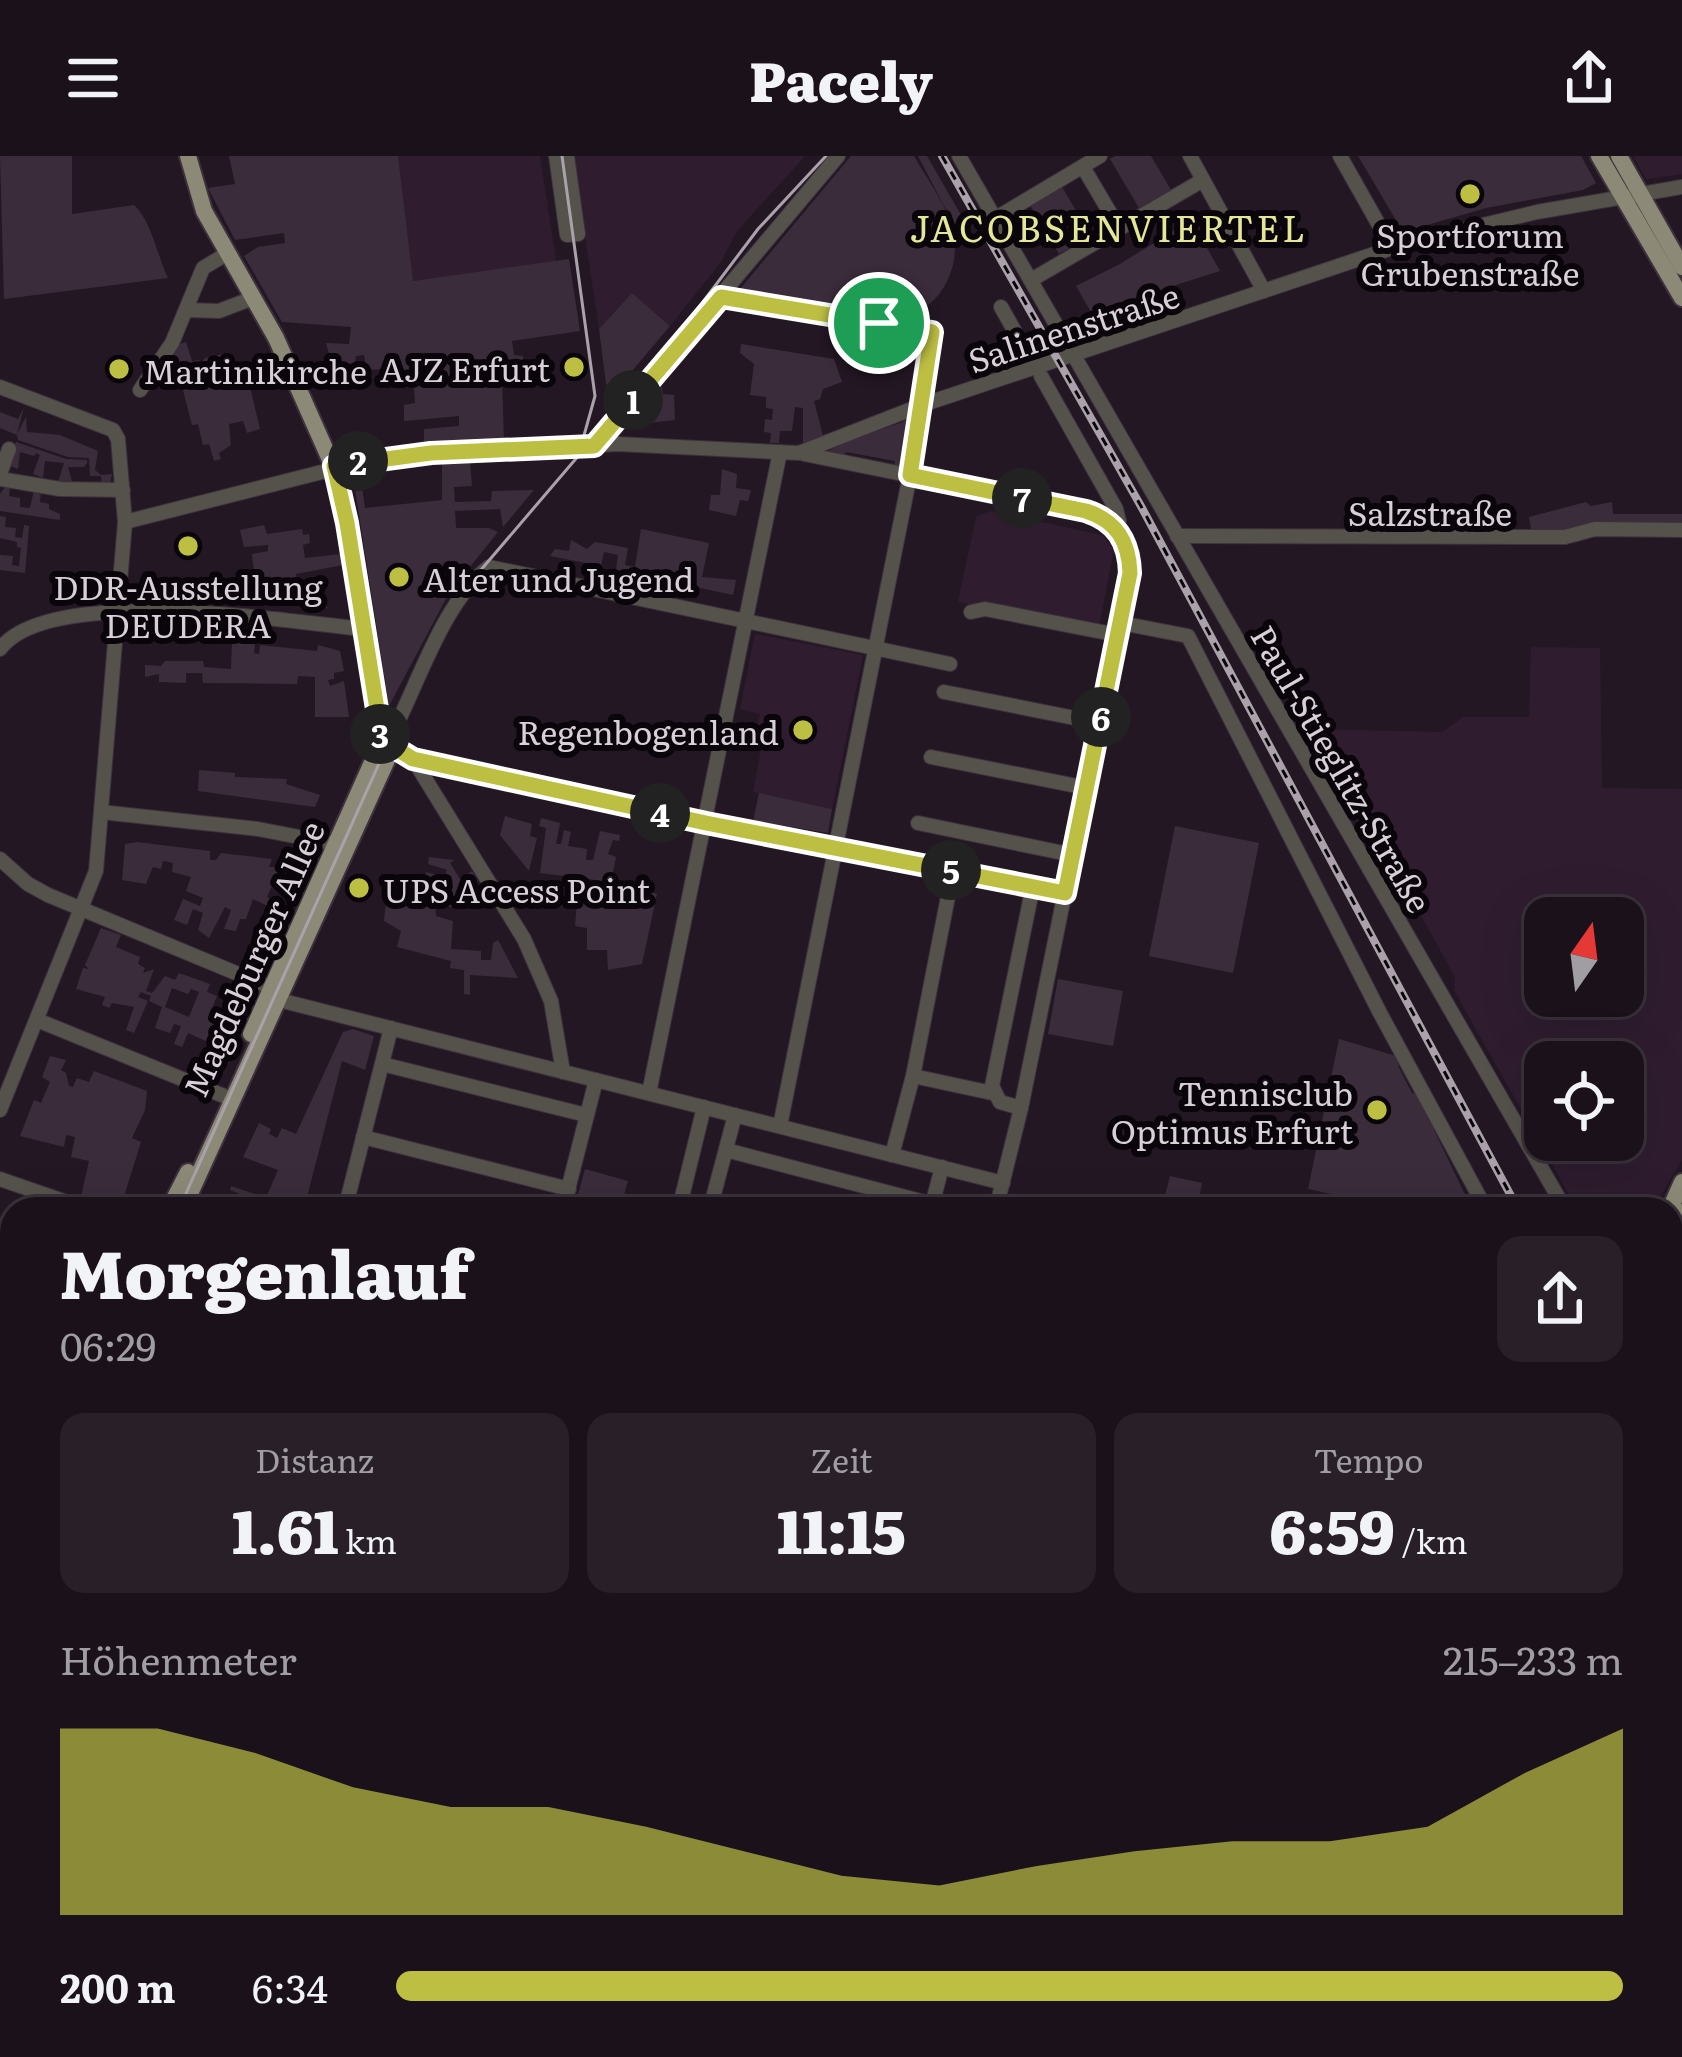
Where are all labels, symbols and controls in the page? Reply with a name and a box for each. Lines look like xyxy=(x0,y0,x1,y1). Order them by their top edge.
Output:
text: Pacely xyxy=(749,38,933,119)
icon: menu xyxy=(60,45,126,111)
icon: share xyxy=(1556,45,1622,111)
marker: Sportforum Grubenstraße xyxy=(1457,181,1483,207)
district label: JACOBSENVIERTEL xyxy=(910,200,1308,253)
place label: Sportforum Grubenstraße xyxy=(1360,209,1580,296)
street label: Salinenstraße xyxy=(961,269,1185,383)
pin xyxy=(828,272,930,374)
icon: arrive xyxy=(846,290,912,356)
place label: AJZ Erfurt xyxy=(380,343,551,392)
place label: Martinikirche xyxy=(143,345,367,394)
marker: AJZ Erfurt xyxy=(561,354,587,380)
marker: Martinikirche xyxy=(106,356,132,382)
pin: 1 xyxy=(603,370,663,430)
text: 1 xyxy=(626,375,640,424)
pin: 2 xyxy=(328,431,388,491)
text: 2 xyxy=(349,436,367,485)
pin: 7 xyxy=(992,468,1052,528)
text: 7 xyxy=(1013,473,1031,522)
street label: Salzstraße xyxy=(1348,487,1512,536)
marker: DDR-Ausstellung DEUDERA xyxy=(175,533,201,559)
place label: Alter und Jugend xyxy=(423,553,694,602)
place label: DDR-Ausstellung DEUDERA xyxy=(53,561,323,648)
marker: Alter und Jugend xyxy=(386,564,412,590)
street label: Paul-Stieglitz-Straße xyxy=(1241,615,1445,921)
pin: 6 xyxy=(1071,687,1131,747)
text: 6 xyxy=(1091,692,1111,741)
pin: 3 xyxy=(350,704,410,764)
place label: Regenbogenland xyxy=(517,706,779,755)
text: 3 xyxy=(371,709,389,758)
marker: Regenbogenland xyxy=(790,717,816,743)
pin: 4 xyxy=(630,783,690,843)
text: 4 xyxy=(650,788,670,837)
street label: Magdeburger Allee xyxy=(169,812,335,1104)
pin: 5 xyxy=(921,840,981,900)
text: 5 xyxy=(942,845,960,894)
place label: UPS Access Point xyxy=(383,864,651,913)
marker: UPS Access Point xyxy=(346,875,372,901)
north arrow xyxy=(1524,897,1644,1017)
map controls xyxy=(1524,897,1644,1161)
button: locate xyxy=(1524,1041,1644,1161)
place label: Tennisclub Optimus Erfurt xyxy=(1111,1067,1354,1154)
marker: Tennisclub Optimus Erfurt xyxy=(1364,1097,1390,1123)
text: Morgenlauf xyxy=(60,1221,469,1319)
button: share xyxy=(1497,1236,1623,1362)
text: 06:29 xyxy=(60,1315,156,1373)
text: Distanz xyxy=(255,1434,374,1483)
text: Zeit xyxy=(810,1434,873,1483)
text: Tempo xyxy=(1313,1434,1424,1483)
text: 1.61 xyxy=(232,1483,338,1572)
text: 11:15 xyxy=(777,1483,906,1572)
text: 6:59 xyxy=(1269,1483,1395,1572)
text: km xyxy=(338,1515,397,1564)
text: /km xyxy=(1395,1515,1468,1564)
text: Höhenmeter xyxy=(60,1629,297,1687)
text: 215–233 m xyxy=(1443,1629,1623,1687)
text: 200 m xyxy=(60,1957,176,2015)
text: 6:34 xyxy=(252,1957,328,2015)

